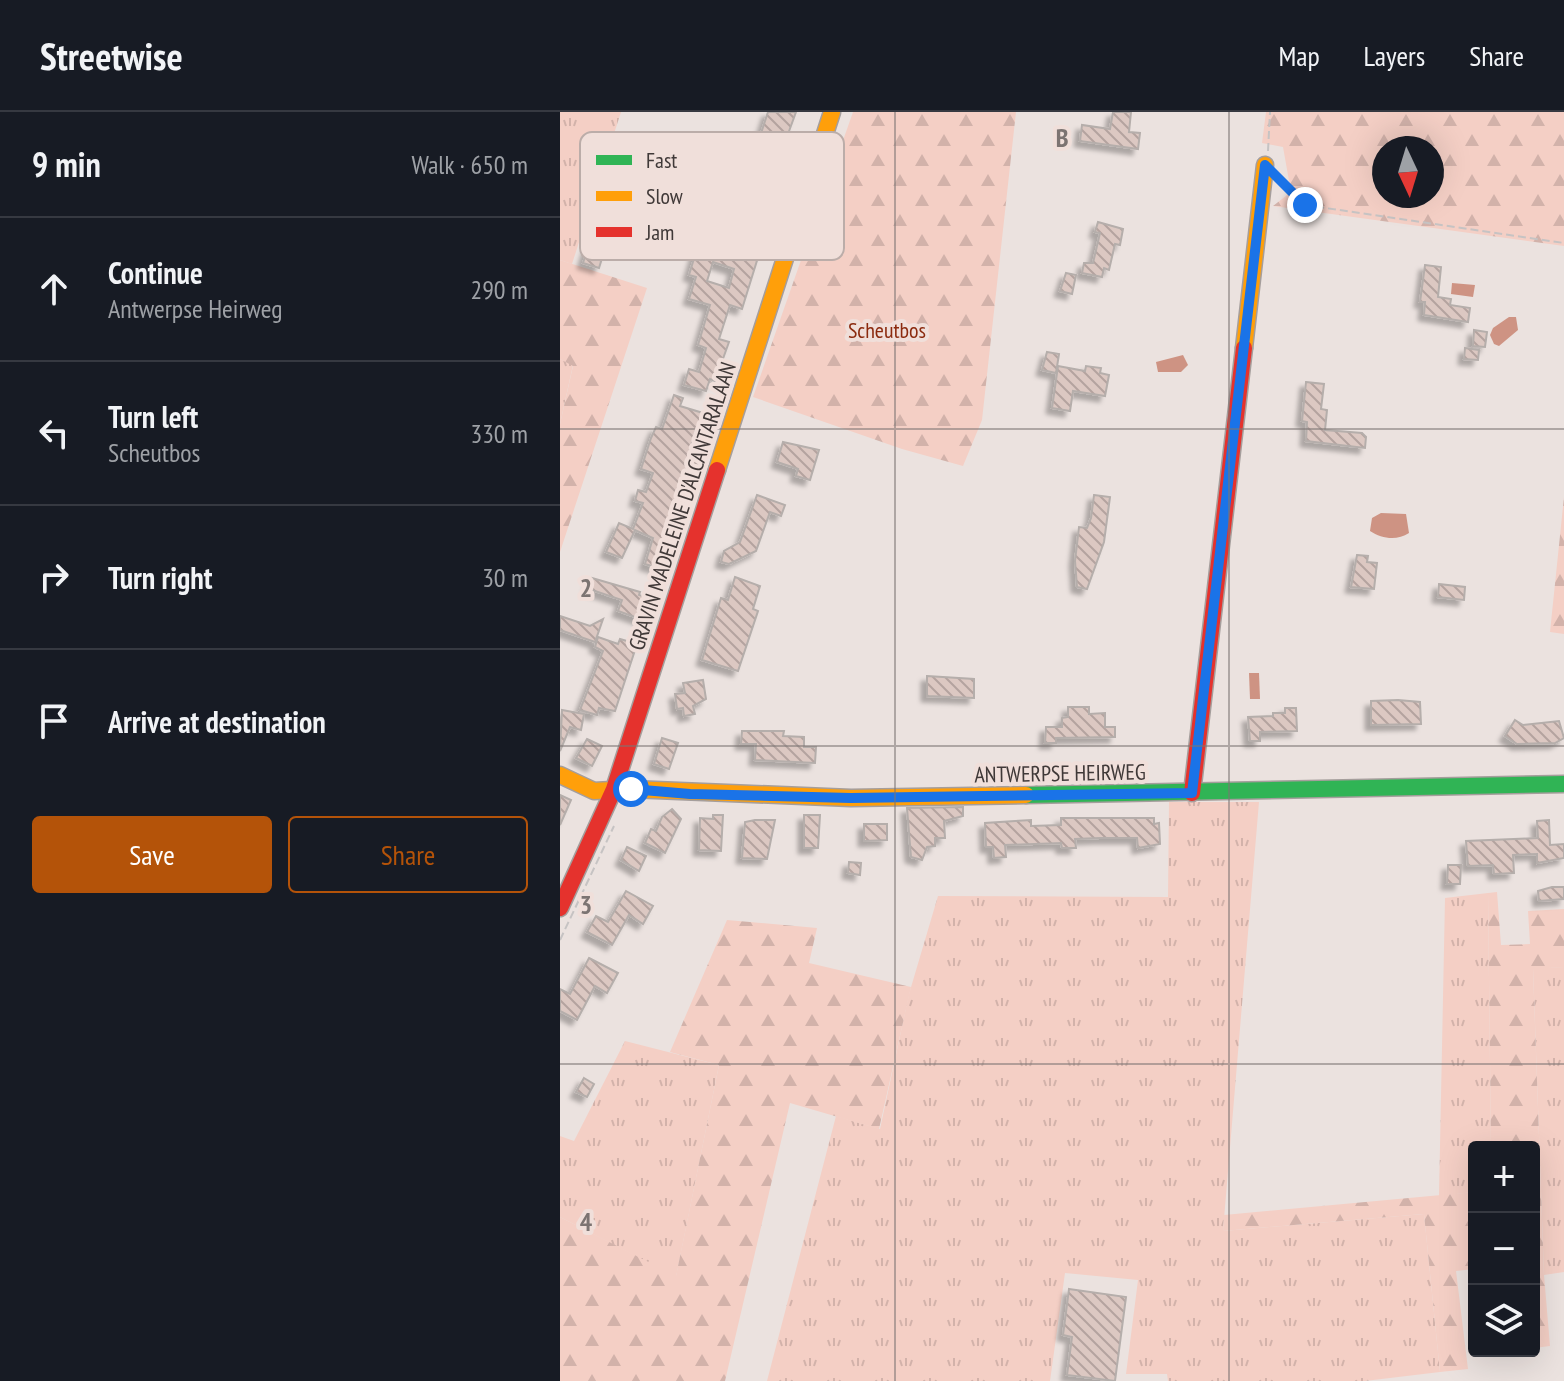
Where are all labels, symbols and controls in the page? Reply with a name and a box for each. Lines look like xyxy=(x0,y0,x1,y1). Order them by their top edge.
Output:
text: Streetwise xyxy=(40,31,183,80)
text: Map xyxy=(1278,37,1320,74)
text: Layers xyxy=(1364,37,1425,74)
text: Share xyxy=(1469,37,1524,74)
text: B xyxy=(1056,121,1069,154)
legend xyxy=(580,132,844,260)
north arrow xyxy=(1372,136,1444,208)
text: 9 min xyxy=(32,142,101,186)
text: Fast xyxy=(646,146,677,174)
text: Walk · 650 m xyxy=(411,148,528,181)
text: Slow xyxy=(646,182,683,210)
route end xyxy=(1287,187,1323,223)
text: Jam xyxy=(645,218,674,246)
text: Continue xyxy=(108,253,203,292)
icon: ahead xyxy=(32,267,76,311)
text: 290 m xyxy=(470,273,528,306)
text: Antwerpse Heirweg xyxy=(108,292,283,325)
park label: Scheutbos xyxy=(848,316,926,344)
street label: GRAVIN MADELEINE D'ALCANTARALAAN xyxy=(622,358,742,654)
text: Turn left xyxy=(108,397,198,436)
icon: left xyxy=(32,411,76,455)
text: 330 m xyxy=(470,417,528,450)
text: Scheutbos xyxy=(108,436,200,469)
icon: right xyxy=(32,555,76,599)
text: Turn right xyxy=(108,558,212,597)
text: 30 m xyxy=(482,561,528,594)
text: 2 xyxy=(580,571,592,604)
icon: arrive xyxy=(32,699,76,743)
text: Arrive at destination xyxy=(108,702,326,741)
street label: ANTWERPSE HEIRWEG xyxy=(974,758,1146,788)
route start xyxy=(613,771,649,807)
button: Save xyxy=(32,816,272,893)
button: Share xyxy=(288,816,528,893)
text: 3 xyxy=(580,888,592,921)
map controls xyxy=(1468,1141,1540,1357)
button: + xyxy=(1468,1141,1540,1213)
text: 4 xyxy=(580,1205,593,1238)
button: − xyxy=(1468,1213,1540,1285)
button: layers xyxy=(1468,1285,1540,1357)

